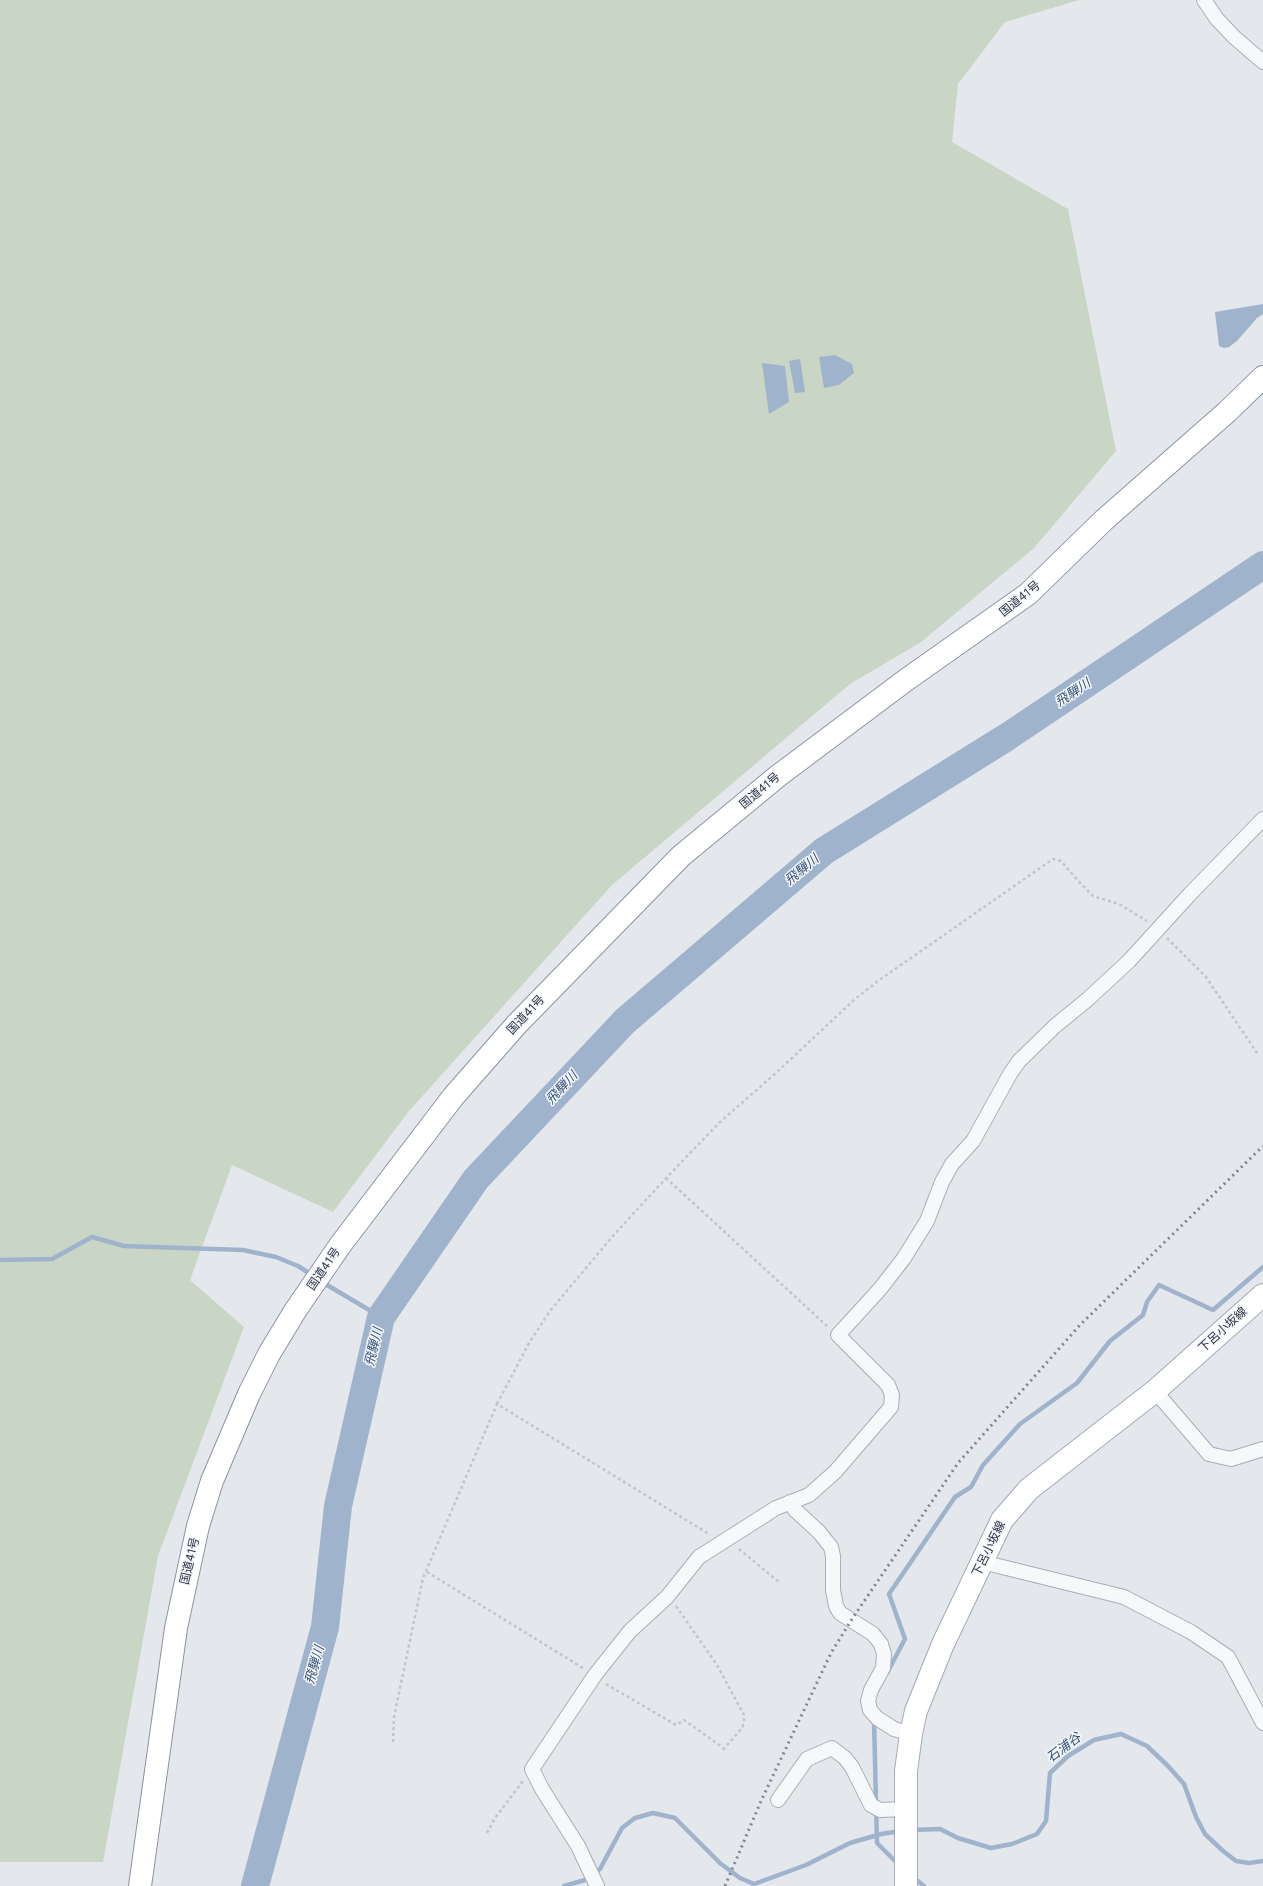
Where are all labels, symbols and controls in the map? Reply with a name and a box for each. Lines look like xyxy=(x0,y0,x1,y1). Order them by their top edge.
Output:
street label: 国道41号 xyxy=(997,578,1043,620)
water label: 飛騨川 xyxy=(1052,676,1094,710)
street label: 国道41号 xyxy=(737,770,783,812)
water label: 飛騨川 xyxy=(782,851,822,889)
street label: 国道41号 xyxy=(504,992,548,1038)
water label: 飛騨川 xyxy=(543,1068,581,1108)
street label: 国道41号 xyxy=(304,1245,344,1293)
street label: 下呂小坂線 xyxy=(1196,1305,1250,1355)
water label: 飛騨川 xyxy=(362,1326,386,1368)
street label: 下呂小坂線 xyxy=(969,1519,1009,1579)
street label: 国道41号 xyxy=(178,1536,202,1586)
water label: 飛騨川 xyxy=(302,1644,328,1686)
water label: 石浦谷 xyxy=(1044,1730,1084,1766)

